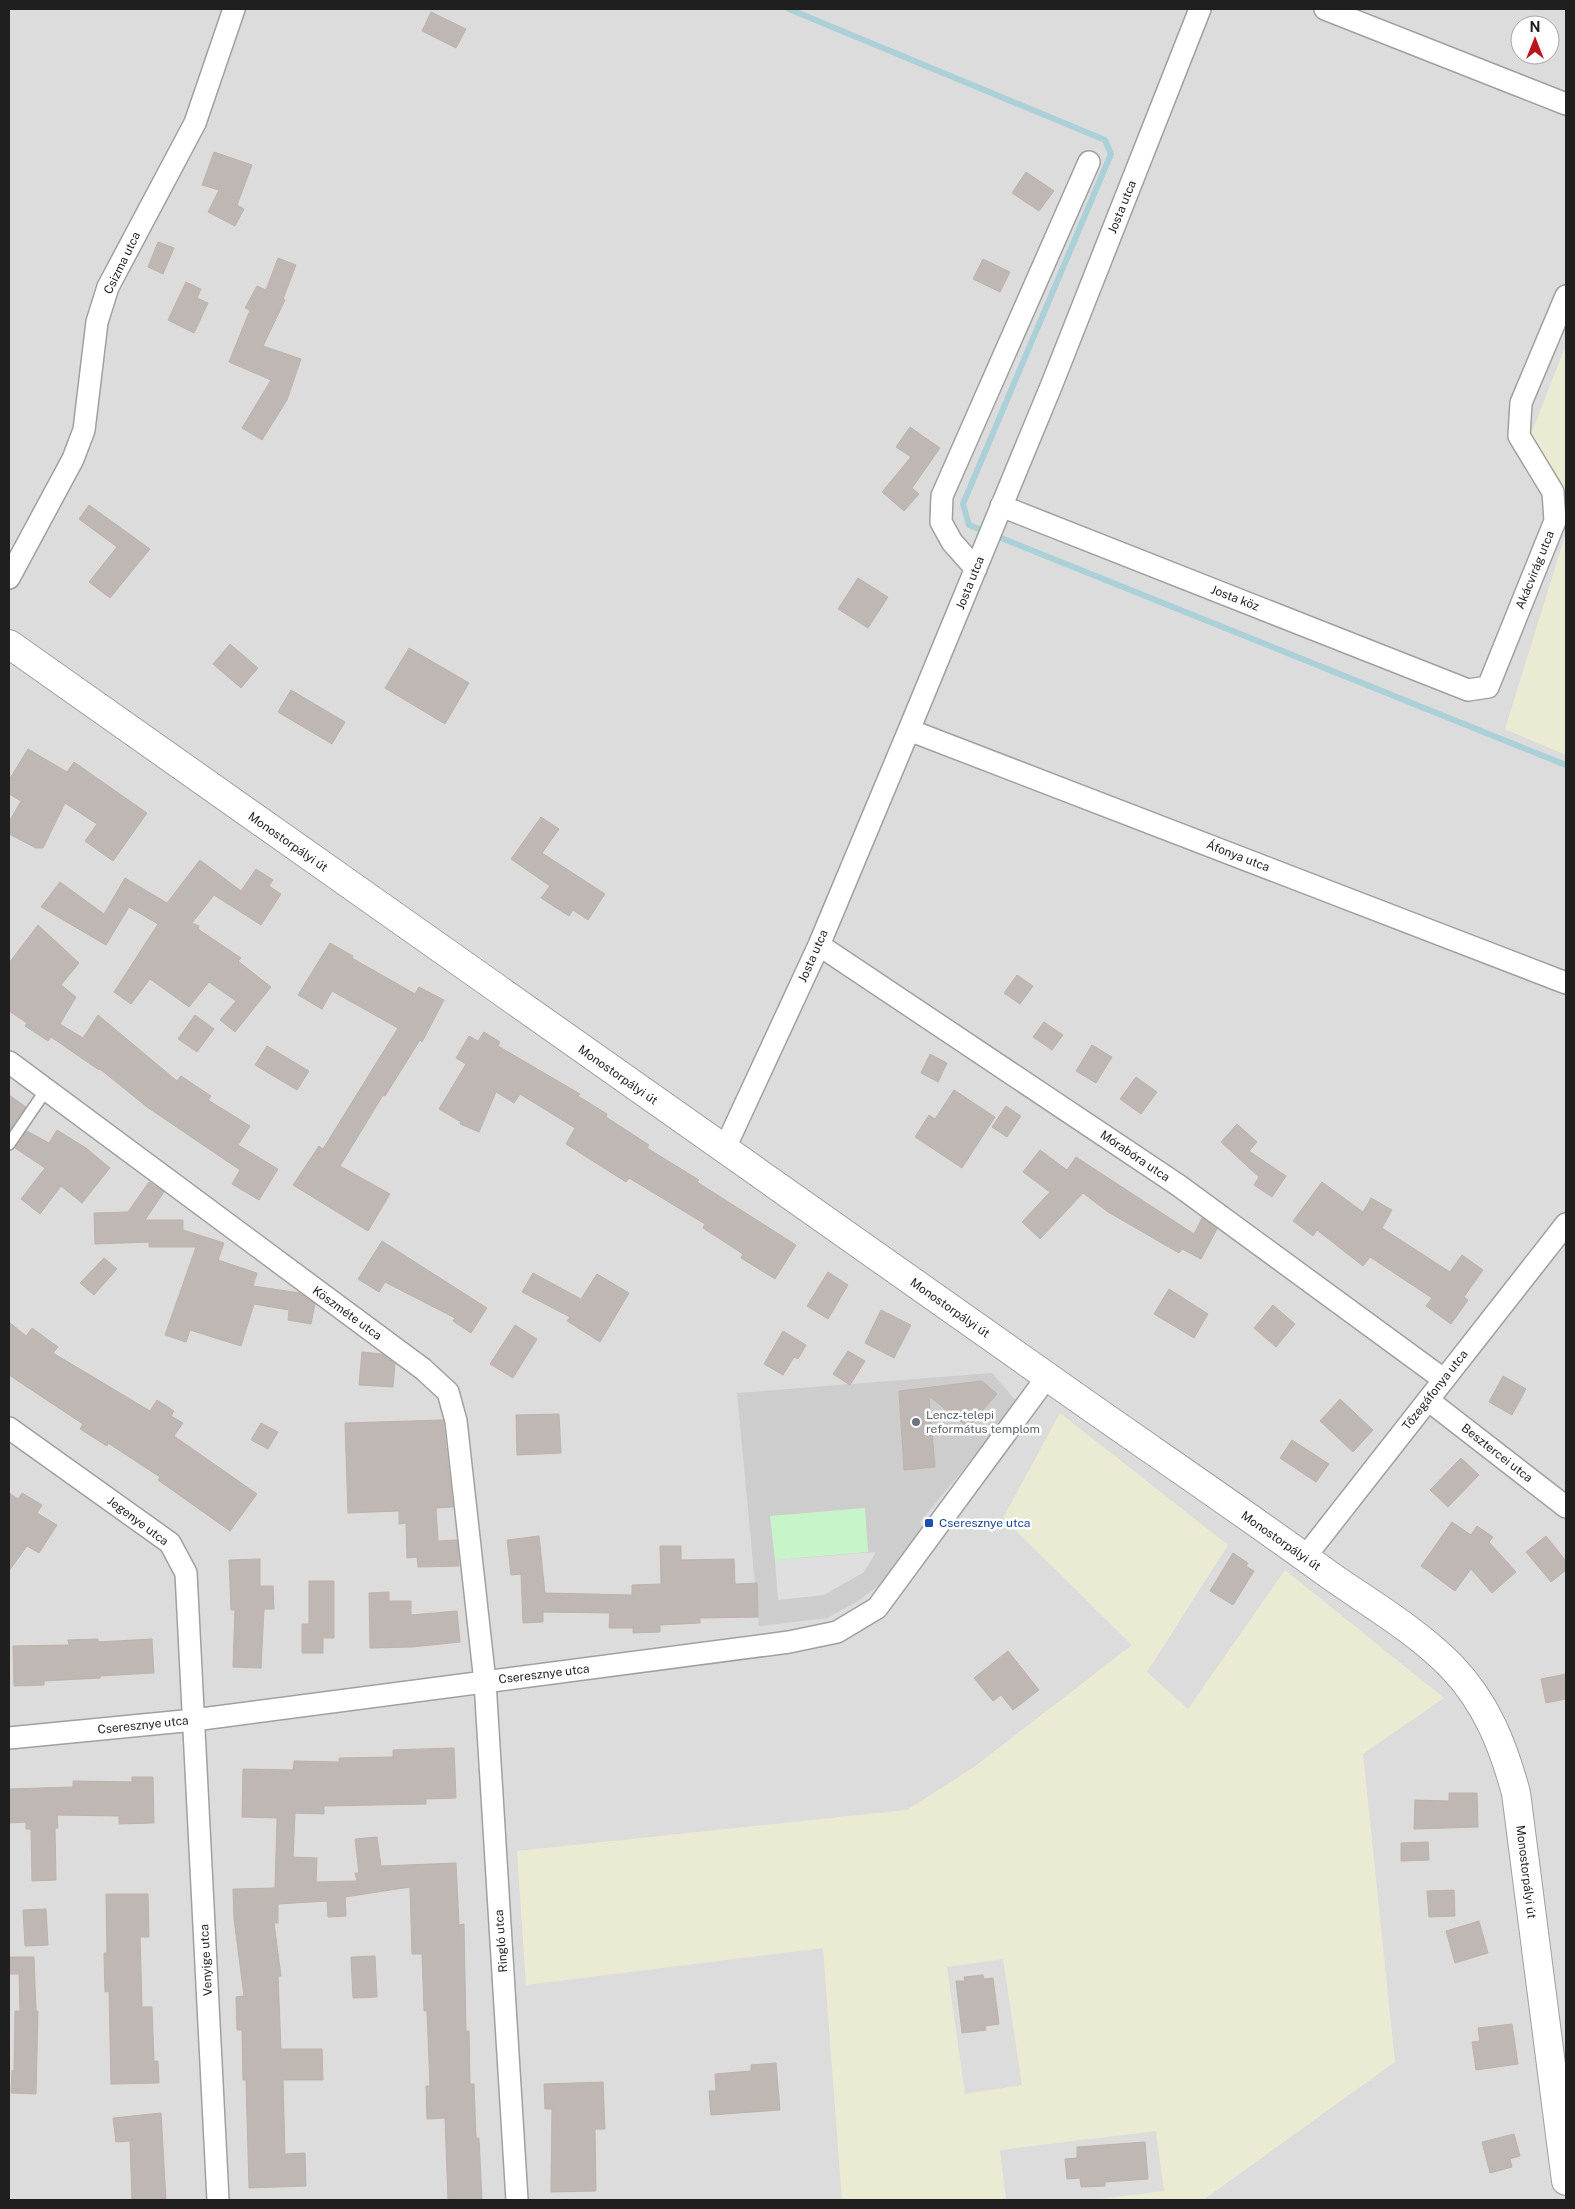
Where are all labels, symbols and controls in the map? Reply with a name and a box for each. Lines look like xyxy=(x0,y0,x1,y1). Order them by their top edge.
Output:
north arrow xyxy=(1510,15,1560,65)
text: N xyxy=(1530,19,1540,35)
street label: Josta utca xyxy=(1105,178,1139,236)
street label: Csizma utca xyxy=(101,230,143,296)
street label: Akácvirág utca xyxy=(1513,529,1557,611)
street label: Josta utca xyxy=(953,554,987,612)
street label: Josta köz xyxy=(1209,582,1261,614)
street label: Monostorpályi út xyxy=(245,809,331,875)
street label: Áfonya utca xyxy=(1204,838,1272,874)
street label: Josta utca xyxy=(795,928,831,984)
street label: Monostorpályi út xyxy=(575,1042,661,1108)
street label: Mórabóra utca xyxy=(1098,1128,1172,1184)
street label: Monostorpályi út xyxy=(907,1275,993,1341)
street label: Köszméte utca xyxy=(310,1283,384,1343)
street label: Tőzegáfonya utca xyxy=(1399,1347,1471,1433)
place label: Lencz-telepi református templom xyxy=(926,1408,1040,1436)
marker: Lencz-telepi református templom xyxy=(910,1416,922,1428)
street label: Besztercei utca xyxy=(1459,1421,1535,1485)
street label: Jegenye utca xyxy=(105,1494,171,1548)
street label: Monostorpályi út xyxy=(1238,1508,1324,1574)
place label: Cseresznye utca xyxy=(939,1516,1031,1530)
marker: Cseresznye utca xyxy=(923,1517,935,1529)
street label: Cseresznye utca xyxy=(498,1661,590,1687)
street label: Cseresznye utca xyxy=(97,1713,189,1737)
street label: Monostorpályi út xyxy=(1513,1825,1539,1920)
street label: Ringló utca xyxy=(492,1909,510,1973)
street label: Venyige utca xyxy=(197,1924,215,1996)

